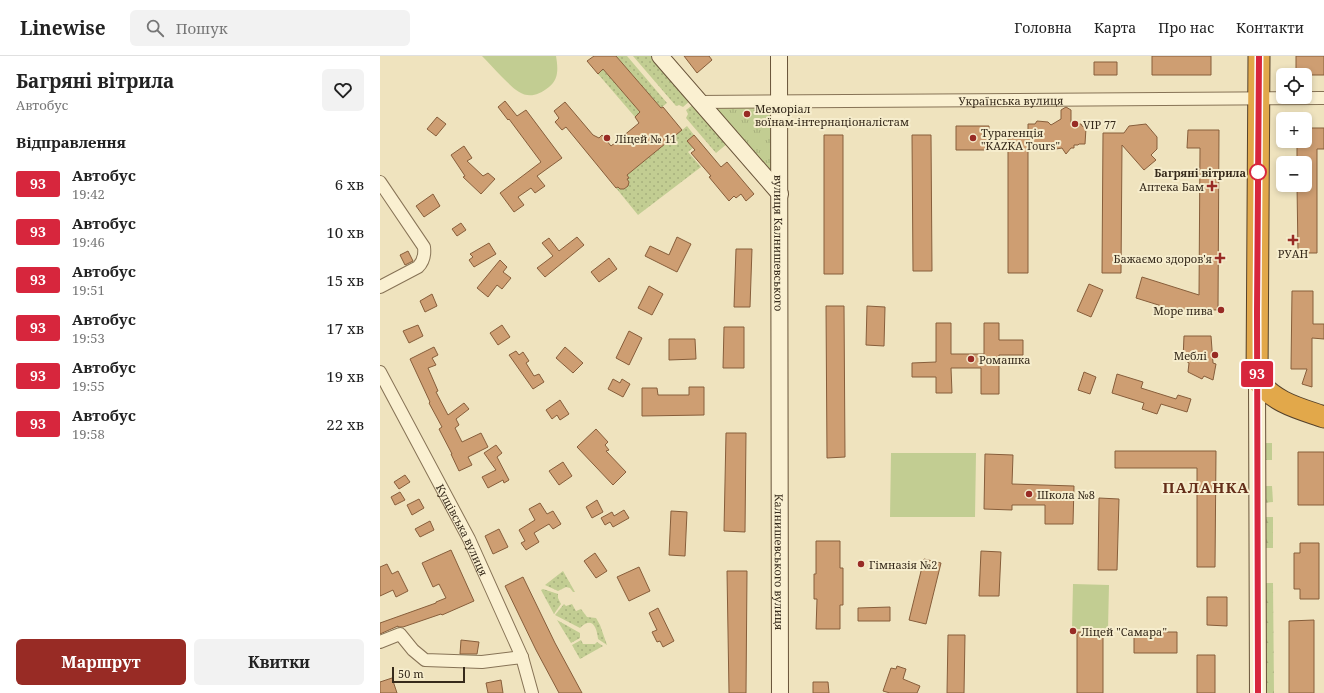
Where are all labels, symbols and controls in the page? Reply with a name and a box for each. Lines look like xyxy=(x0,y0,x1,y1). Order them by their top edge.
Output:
search box xyxy=(130,10,410,46)
text: Linewise xyxy=(20,15,106,41)
icon: search xyxy=(144,17,166,39)
text: Пошук xyxy=(176,18,228,38)
text: Головна xyxy=(1014,18,1072,37)
text: Карта xyxy=(1094,18,1136,37)
text: Про нас xyxy=(1158,18,1214,37)
text: Контакти xyxy=(1236,18,1304,37)
text: Багряні вітрила xyxy=(16,68,174,94)
map controls xyxy=(1276,68,1312,192)
button: locate xyxy=(1276,68,1312,104)
button: heart xyxy=(322,69,364,111)
street label: Українська вулиця xyxy=(958,92,1064,108)
text: Автобус xyxy=(16,96,68,114)
place label: Меморіал воїнам-інтернаціоналістам xyxy=(755,101,909,129)
marker: Меморіал воїнам-інтернаціоналістам xyxy=(742,109,752,119)
button: + xyxy=(1276,112,1312,148)
place label: VIP 77 xyxy=(1083,117,1116,132)
marker: VIP 77 xyxy=(1070,119,1080,129)
place label: Турагенція "KAZKA Tours" xyxy=(981,125,1060,153)
place label: Ліцей № 11 xyxy=(615,131,677,146)
text: Відправлення xyxy=(16,132,126,152)
marker: Ліцей № 11 xyxy=(602,133,612,143)
marker: Турагенція "KAZKA Tours" xyxy=(968,133,978,143)
button: − xyxy=(1276,156,1312,192)
marker: Багряні вітрила xyxy=(1249,163,1267,181)
text: Автобус xyxy=(72,165,136,185)
place label: Багряні вітрила xyxy=(1154,165,1246,180)
text: 93 xyxy=(30,174,46,193)
text: 6 хв xyxy=(335,174,364,194)
street label: вулиця Калнишевського xyxy=(772,175,787,311)
place label: Аптека Бам xyxy=(1139,179,1204,194)
marker: Аптека Бам xyxy=(1207,181,1217,191)
text: 19:42 xyxy=(72,185,105,203)
text: Автобус xyxy=(72,213,136,233)
text: 93 xyxy=(30,222,46,241)
text: 10 хв xyxy=(326,222,364,242)
text: 19:46 xyxy=(72,233,105,251)
marker: РУАН xyxy=(1288,235,1298,245)
place label: РУАН xyxy=(1278,246,1308,261)
place label: Бажаємо здоров'я xyxy=(1114,251,1212,266)
marker: Бажаємо здоров'я xyxy=(1215,253,1225,263)
text: Автобус xyxy=(72,261,136,281)
text: 93 xyxy=(30,270,46,289)
text: 15 хв xyxy=(326,270,364,290)
text: 19:51 xyxy=(72,281,105,299)
place label: Море пива xyxy=(1153,303,1213,318)
marker: Море пива xyxy=(1216,305,1226,315)
text: Автобус xyxy=(72,309,136,329)
text: 93 xyxy=(30,318,46,337)
text: 17 хв xyxy=(326,318,364,338)
text: 19:53 xyxy=(72,329,105,347)
place label: Меблі xyxy=(1174,348,1207,363)
marker: Меблі xyxy=(1210,350,1220,360)
place label: Ромашка xyxy=(979,352,1031,367)
marker: Ромашка xyxy=(966,354,976,364)
text: Автобус xyxy=(72,357,136,377)
line badge: 93 xyxy=(1239,361,1275,387)
text: 93 xyxy=(1249,364,1265,383)
text: 93 xyxy=(30,366,46,385)
text: 19 хв xyxy=(326,366,364,386)
text: 19:55 xyxy=(72,377,105,395)
text: Автобус xyxy=(72,405,136,425)
text: 93 xyxy=(30,414,46,433)
text: 22 хв xyxy=(326,414,364,434)
text: 19:58 xyxy=(72,425,105,443)
district label: ПАЛАНКА xyxy=(1162,477,1250,497)
street label: Кущівська вулиця xyxy=(433,481,492,578)
place label: Школа №8 xyxy=(1037,487,1095,502)
marker: Школа №8 xyxy=(1024,489,1034,499)
street label: Калнишевського вулиця xyxy=(772,494,787,630)
place label: Гімназія №2 xyxy=(869,557,937,572)
marker: Гімназія №2 xyxy=(856,559,866,569)
place label: Ліцей "Самара" xyxy=(1081,624,1167,639)
marker: Ліцей "Самара" xyxy=(1068,626,1078,636)
button: Маршрут xyxy=(16,639,186,685)
button: Квитки xyxy=(194,639,364,685)
scale bar xyxy=(392,665,465,684)
text: 50 m xyxy=(398,666,424,681)

